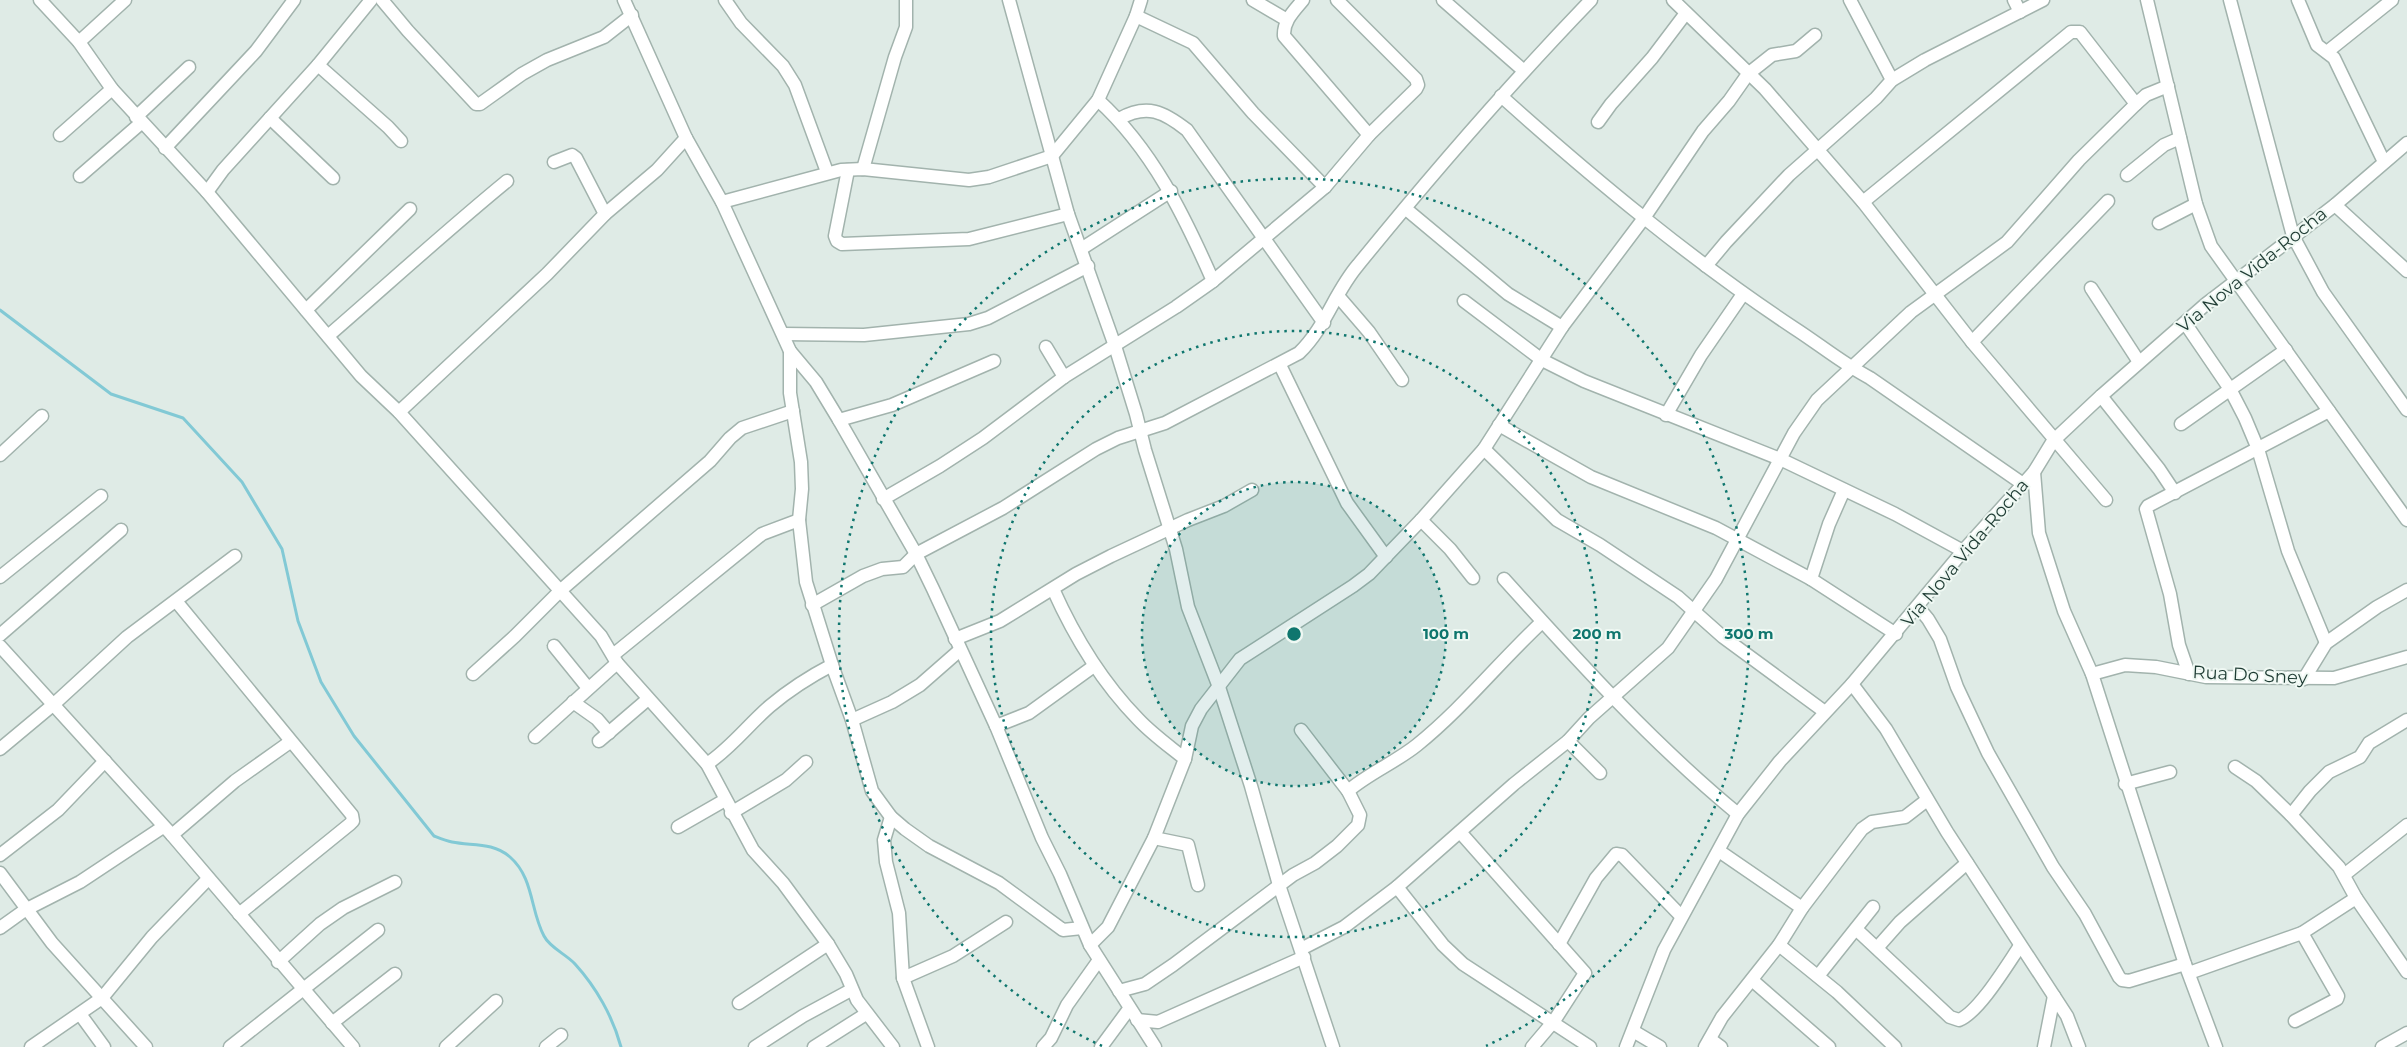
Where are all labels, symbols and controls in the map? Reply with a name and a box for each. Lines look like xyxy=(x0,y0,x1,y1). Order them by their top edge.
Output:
street label: Via Nova Vida-Rocha xyxy=(2173,203,2331,337)
street label: Via Nova Vida-Rocha xyxy=(1897,474,2033,632)
text: 100 m xyxy=(1423,624,1469,643)
text: 200 m xyxy=(1572,624,1622,643)
text: 300 m xyxy=(1723,624,1774,643)
centre of rings xyxy=(1285,625,1303,643)
street label: Rua Do Sney xyxy=(2192,661,2308,689)

